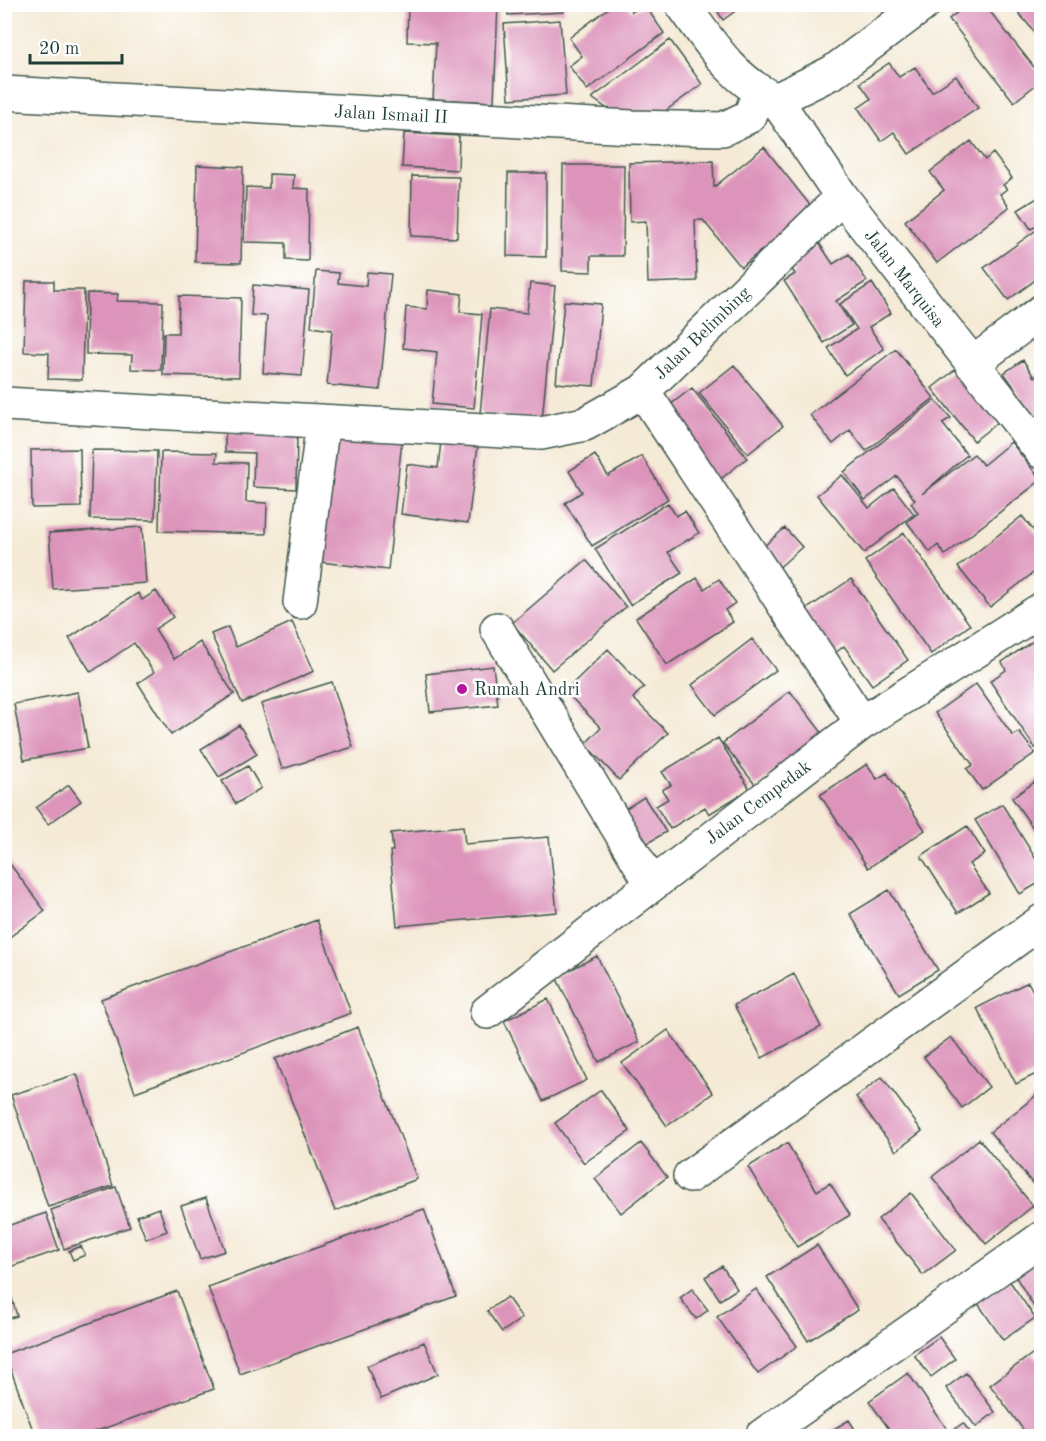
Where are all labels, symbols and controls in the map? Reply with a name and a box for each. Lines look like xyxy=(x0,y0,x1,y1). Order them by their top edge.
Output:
scale bar xyxy=(30,27,122,65)
text: 20 m xyxy=(39,40,79,58)
street label: Jalan Ismail II xyxy=(333,103,448,127)
street label: Jalan Marquisa xyxy=(861,226,948,331)
street label: Jalan Belimbing xyxy=(651,284,754,384)
place label: Rumah Andri xyxy=(474,681,580,699)
marker: Rumah Andri xyxy=(455,682,469,696)
street label: Jalan Cempedak xyxy=(702,757,815,848)

